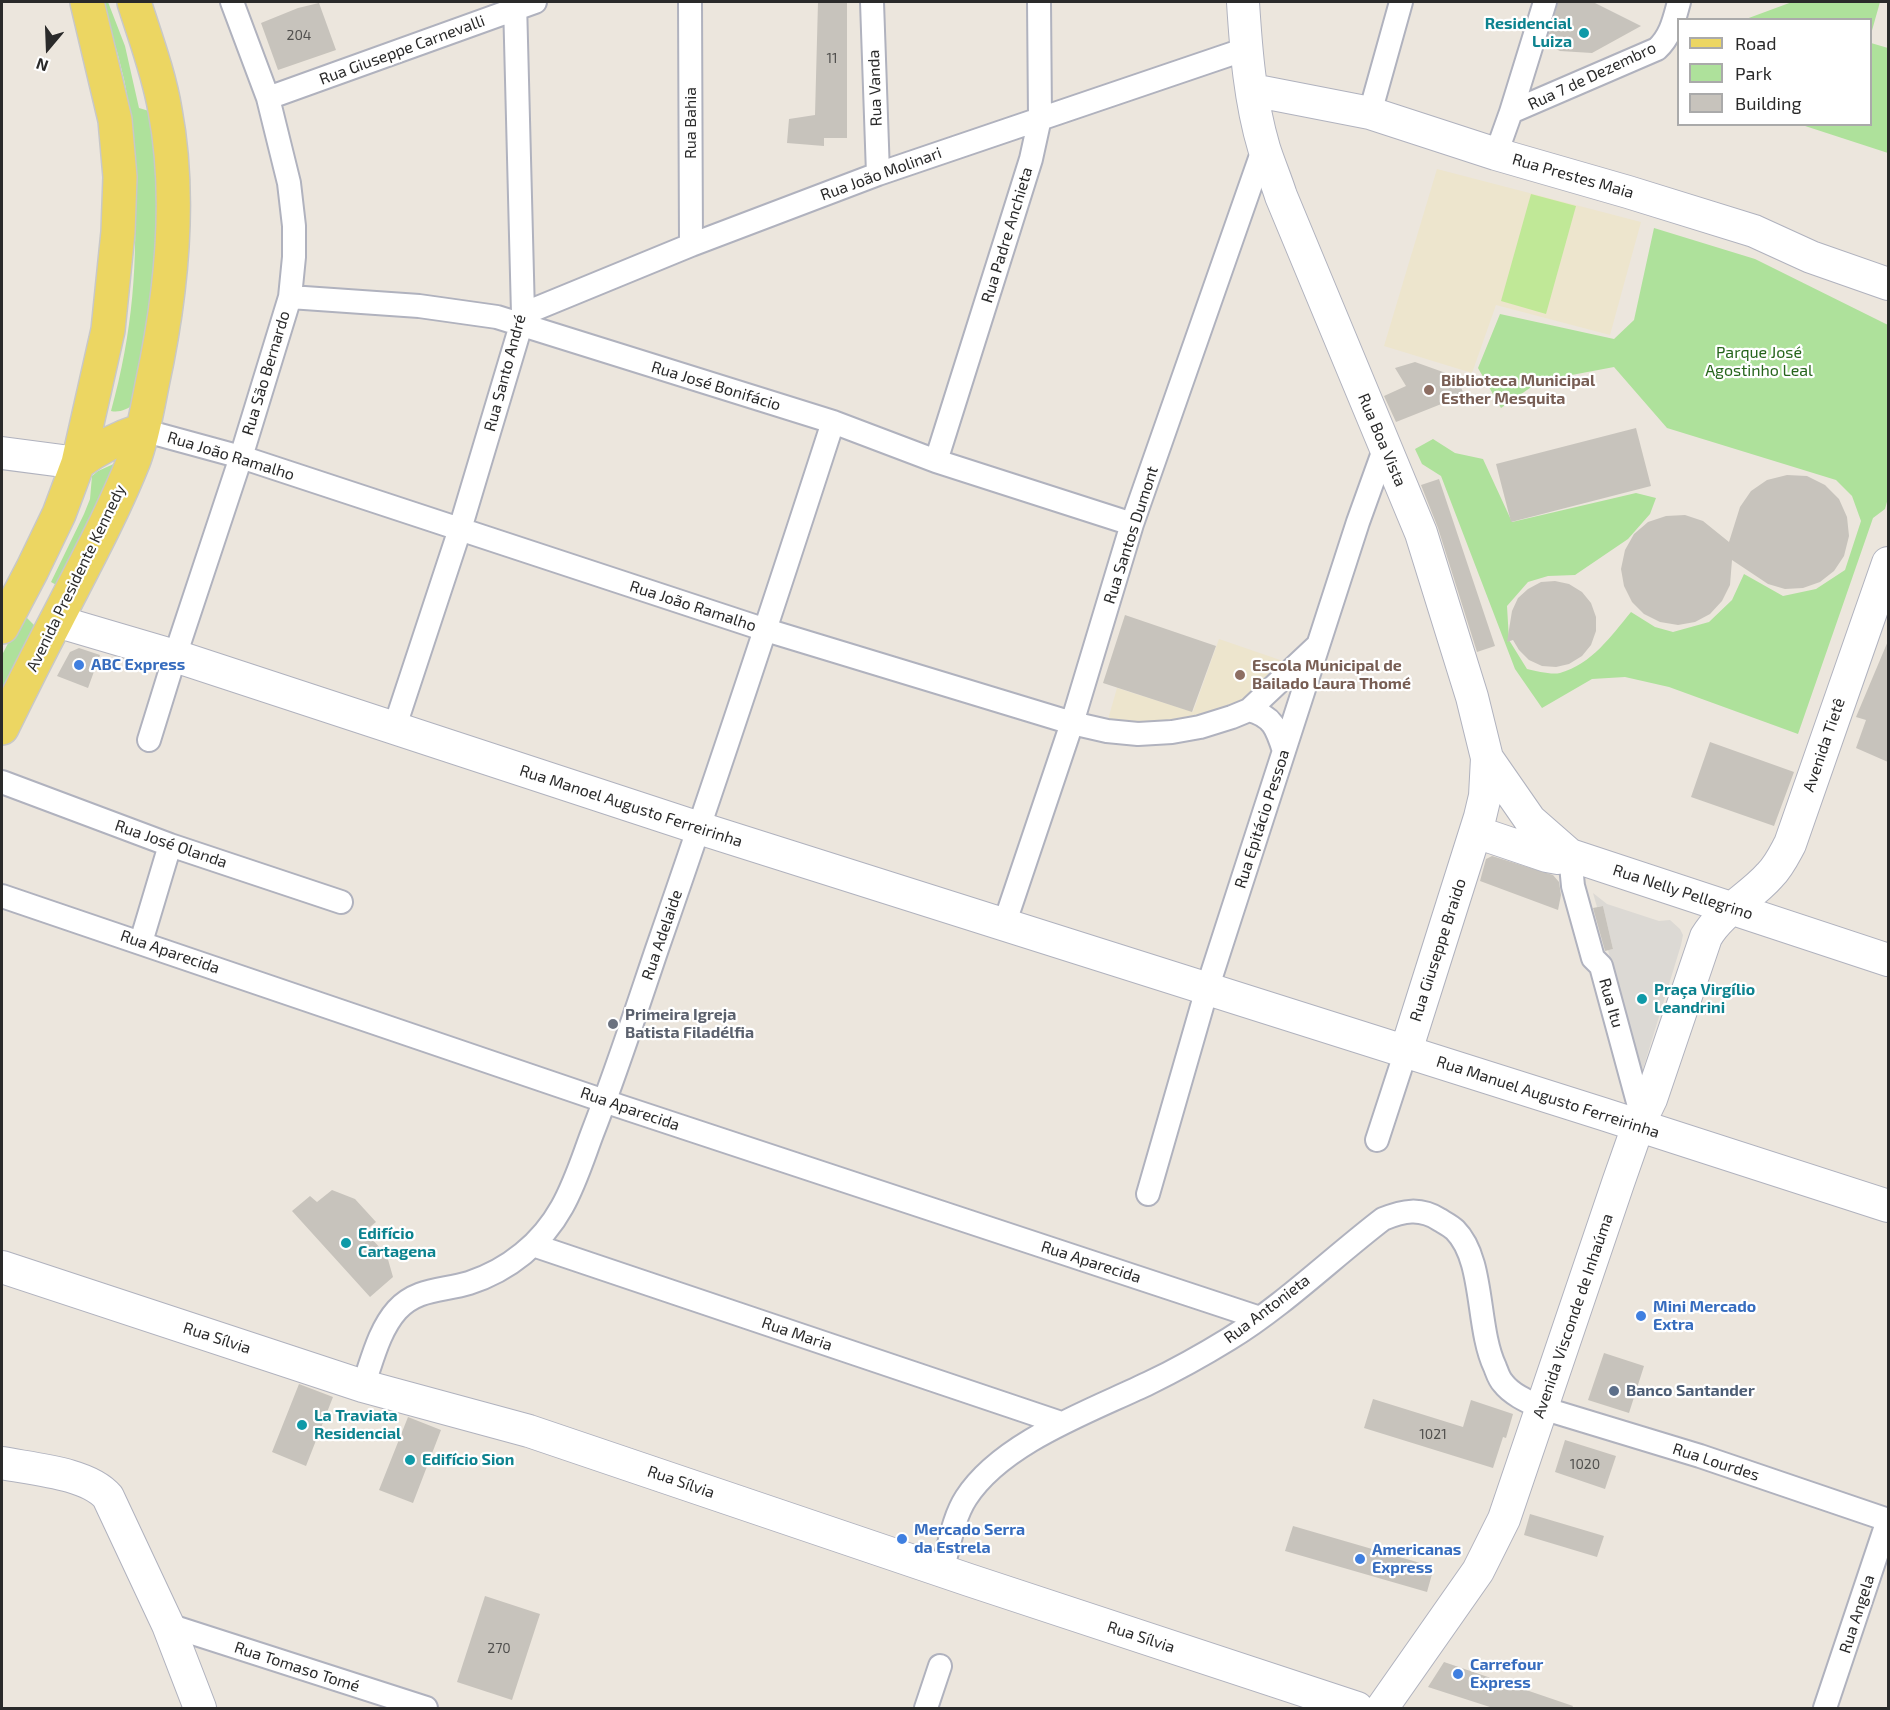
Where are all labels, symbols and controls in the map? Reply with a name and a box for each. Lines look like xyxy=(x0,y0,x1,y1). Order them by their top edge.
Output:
street label: Rua Giuseppe Carnevalli xyxy=(317,11,487,89)
place label: Residencial Luiza xyxy=(1485,14,1572,52)
north arrow xyxy=(18,18,78,78)
legend xyxy=(1677,18,1872,126)
marker: Residencial Luiza xyxy=(1577,26,1591,40)
house number: 204 xyxy=(287,27,311,43)
text: Road xyxy=(1735,32,1776,54)
street label: Rua 7 de Dezembro xyxy=(1525,38,1659,114)
street label: Rua Vanda xyxy=(864,49,886,127)
house number: 11 xyxy=(826,50,838,66)
text: N xyxy=(33,55,51,76)
text: Park xyxy=(1735,62,1772,84)
street label: Rua Bahia xyxy=(681,87,701,159)
text: Building xyxy=(1735,92,1802,114)
street label: Rua João Molinari xyxy=(818,143,944,205)
street label: Rua Prestes Maia xyxy=(1510,149,1636,203)
street label: Rua Padre Anchieta xyxy=(977,165,1037,305)
street label: Rua São Bernardo xyxy=(238,308,294,438)
street label: Rua Santo André xyxy=(480,312,530,434)
park label: Parque José Agostinho Leal xyxy=(1705,343,1813,381)
street label: Rua José Bonifácio xyxy=(649,357,783,415)
place label: Biblioteca Municipal Esther Mesquita xyxy=(1441,371,1595,409)
marker: Biblioteca Municipal Esther Mesquita xyxy=(1422,383,1436,397)
street label: Rua Boa Vista xyxy=(1354,390,1410,490)
street label: Rua João Ramalho xyxy=(165,428,297,484)
street label: Rua Santos Dumont xyxy=(1100,464,1162,606)
street label: Avenida Presidente Kennedy xyxy=(22,481,130,675)
street label: Rua João Ramalho xyxy=(627,576,759,636)
place label: ABC Express xyxy=(91,655,185,675)
place label: Escola Municipal de Bailado Laura Thomé xyxy=(1252,656,1411,694)
marker: ABC Express xyxy=(72,658,86,672)
marker: Escola Municipal de Bailado Laura Thomé xyxy=(1233,668,1247,682)
street label: Avenida Tietê xyxy=(1799,696,1849,794)
street label: Rua Epitácio Pessoa xyxy=(1230,747,1294,891)
street label: Rua Manoel Augusto Ferreirinha xyxy=(517,761,745,851)
street label: Rua José Olanda xyxy=(112,816,230,872)
street label: Rua Nelly Pellegrino xyxy=(1611,860,1755,924)
street label: Rua Giuseppe Braido xyxy=(1406,876,1470,1024)
street label: Rua Adelaide xyxy=(638,887,686,983)
street label: Rua Aparecida xyxy=(118,926,222,978)
street label: Rua Itu xyxy=(1595,976,1627,1030)
place label: Praça Virgílio Leandrini xyxy=(1654,980,1755,1018)
marker: Praça Virgílio Leandrini xyxy=(1635,992,1649,1006)
place label: Primeira Igreja Batista Filadélfia xyxy=(625,1005,754,1043)
marker: Primeira Igreja Batista Filadélfia xyxy=(606,1017,620,1031)
street label: Rua Manuel Augusto Ferreirinha xyxy=(1434,1052,1662,1142)
street label: Rua Aparecida xyxy=(578,1083,682,1135)
street label: Avenida Visconde de Inhaúma xyxy=(1529,1211,1617,1421)
place label: Edifício Cartagena xyxy=(358,1224,436,1262)
marker: Edifício Cartagena xyxy=(339,1236,353,1250)
street label: Rua Aparecida xyxy=(1039,1237,1143,1287)
street label: Rua Antonieta xyxy=(1220,1270,1314,1348)
place label: Mini Mercado Extra xyxy=(1653,1297,1756,1335)
marker: Mini Mercado Extra xyxy=(1634,1309,1648,1323)
street label: Rua Maria xyxy=(759,1313,835,1355)
street label: Rua Sílvia xyxy=(181,1318,253,1358)
place label: Banco Santander xyxy=(1626,1381,1755,1401)
marker: Banco Santander xyxy=(1607,1384,1621,1398)
place label: La Traviata Residencial xyxy=(314,1406,401,1444)
marker: La Traviata Residencial xyxy=(295,1418,309,1432)
house number: 1021 xyxy=(1419,1426,1447,1442)
street label: Rua Lourdes xyxy=(1670,1439,1762,1485)
place label: Edifício Sion xyxy=(422,1450,514,1470)
marker: Edifício Sion xyxy=(403,1453,417,1467)
house number: 1020 xyxy=(1570,1456,1600,1472)
street label: Rua Sílvia xyxy=(645,1462,717,1502)
place label: Mercado Serra da Estrela xyxy=(914,1520,1025,1558)
marker: Mercado Serra da Estrela xyxy=(895,1532,909,1546)
place label: Americanas Express xyxy=(1372,1540,1461,1578)
marker: Americanas Express xyxy=(1353,1552,1367,1566)
street label: Rua Angela xyxy=(1835,1572,1879,1656)
street label: Rua Sílvia xyxy=(1105,1617,1177,1657)
street label: Rua Tomaso Tomé xyxy=(232,1638,362,1696)
house number: 270 xyxy=(487,1640,511,1656)
place label: Carrefour Express xyxy=(1470,1655,1543,1693)
marker: Carrefour Express xyxy=(1451,1667,1465,1681)

